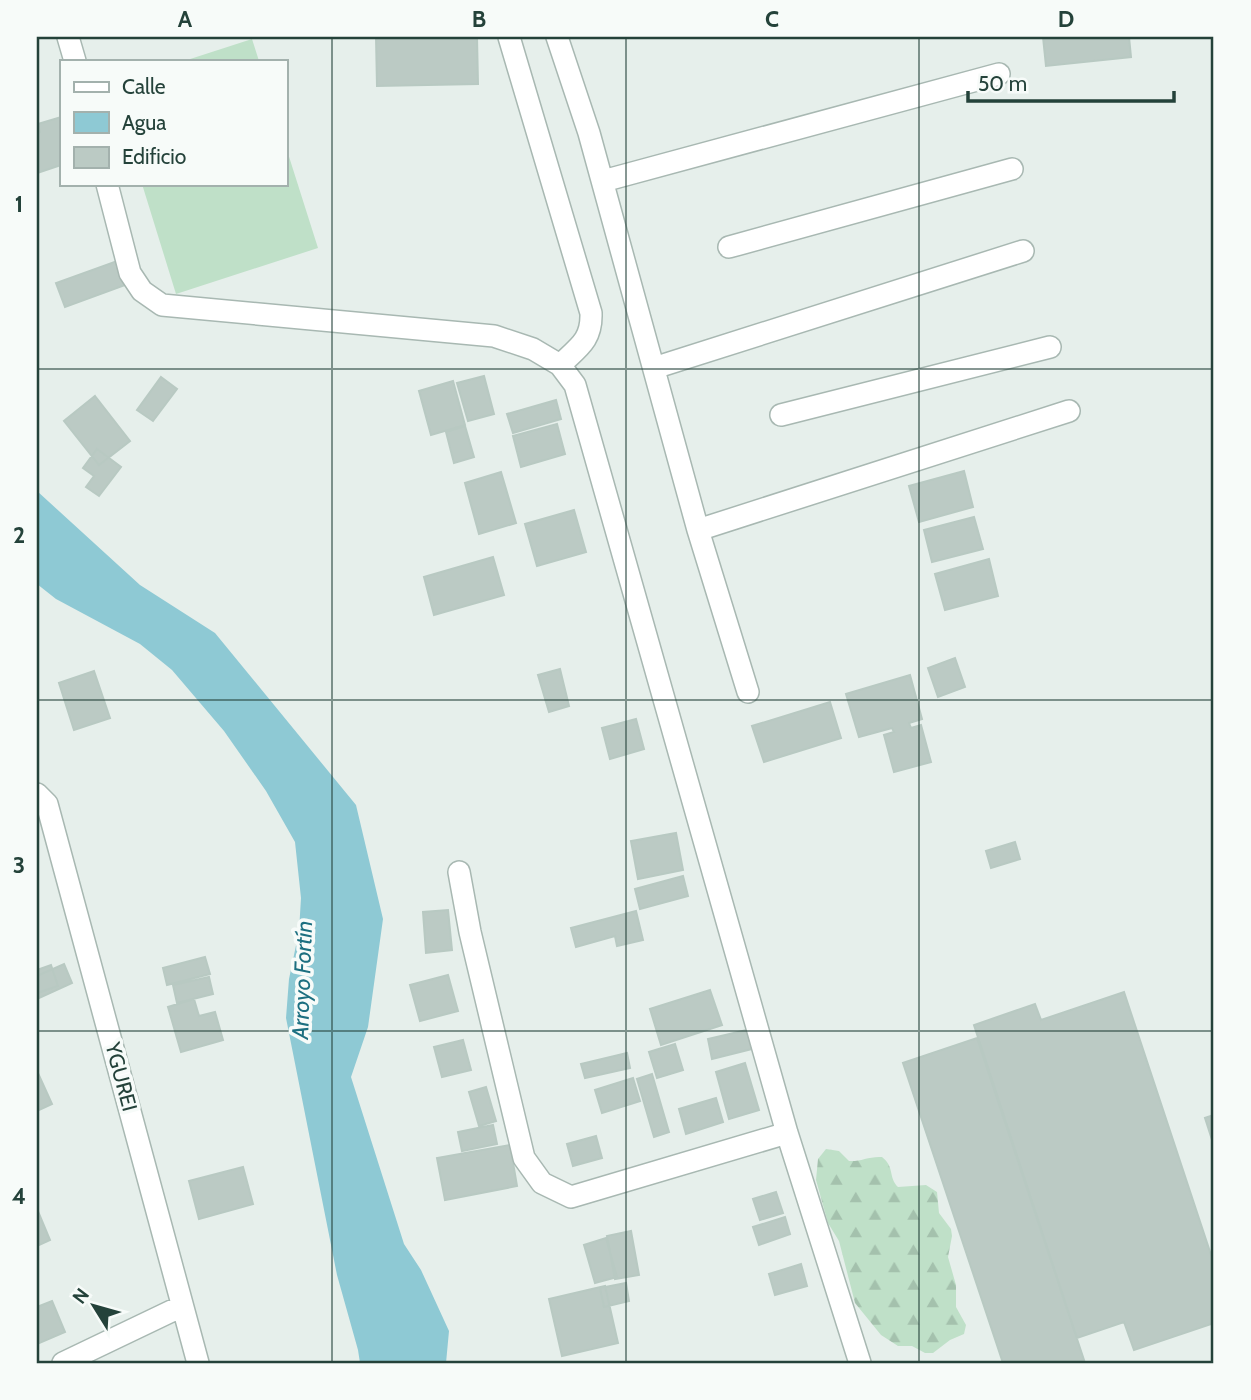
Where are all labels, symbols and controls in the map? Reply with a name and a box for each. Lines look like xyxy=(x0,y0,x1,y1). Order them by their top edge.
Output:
text: A xyxy=(178,5,193,33)
text: B xyxy=(472,5,486,33)
text: C xyxy=(765,5,779,33)
text: D xyxy=(1058,5,1074,33)
legend xyxy=(60,60,287,186)
scale bar xyxy=(968,60,1174,104)
text: 50 m xyxy=(978,71,1027,96)
text: Calle xyxy=(122,74,166,99)
text: Agua xyxy=(122,110,166,135)
text: Edificio xyxy=(122,144,186,169)
text: 1 xyxy=(15,190,23,218)
text: 2 xyxy=(13,521,25,549)
text: 3 xyxy=(13,851,25,879)
water label: Arroyo Fortín xyxy=(286,920,318,1041)
street label: YGUREI xyxy=(100,1039,143,1114)
text: 4 xyxy=(12,1182,26,1210)
north arrow xyxy=(60,1270,130,1340)
text: N xyxy=(68,1284,94,1308)

